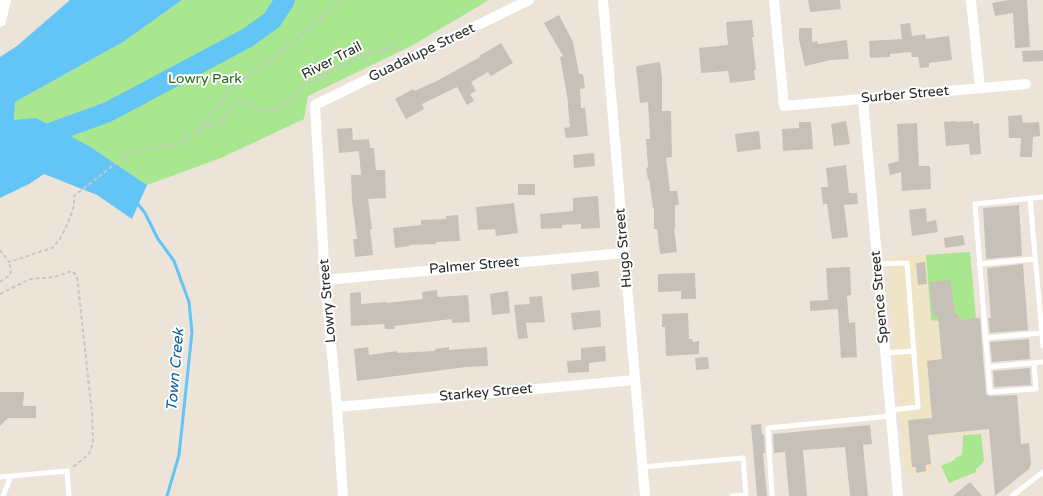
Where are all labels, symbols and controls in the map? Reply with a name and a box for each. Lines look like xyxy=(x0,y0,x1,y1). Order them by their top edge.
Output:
street label: Guadalupe Street xyxy=(366,20,478,86)
street label: River Trail xyxy=(299,39,365,83)
park label: Lowry Park xyxy=(168,71,242,87)
street label: Surber Street xyxy=(860,83,950,107)
street label: Hugo Street xyxy=(612,207,636,289)
street label: Spence Street xyxy=(868,250,892,344)
street label: Palmer Street xyxy=(428,254,520,278)
street label: Lowry Street xyxy=(316,258,340,344)
water label: Town Creek xyxy=(163,328,189,412)
street label: Starkey Street xyxy=(439,381,533,405)

